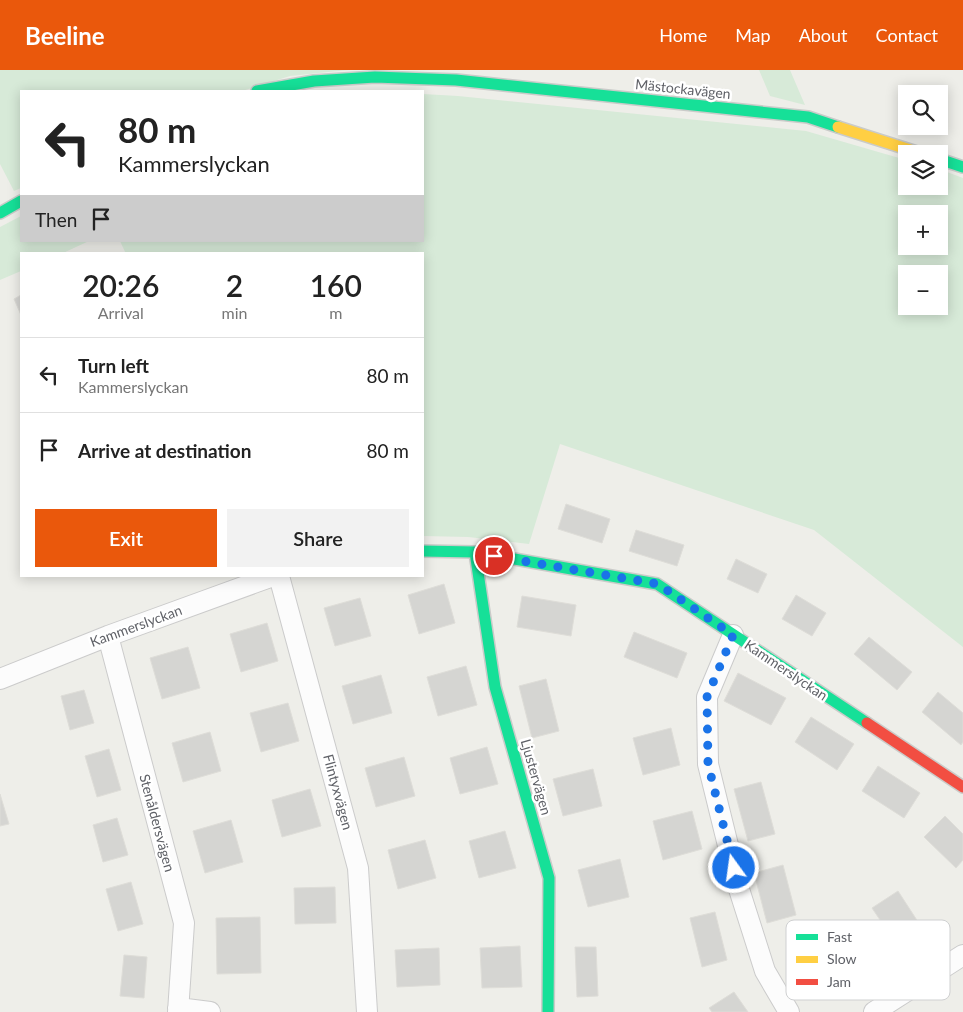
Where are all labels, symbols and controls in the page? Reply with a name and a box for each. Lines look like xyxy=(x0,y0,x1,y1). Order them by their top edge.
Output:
text: Beeline xyxy=(25,21,105,50)
text: Home xyxy=(659,24,707,46)
text: Map xyxy=(735,24,771,46)
text: About xyxy=(799,24,848,46)
text: Contact xyxy=(876,24,938,46)
street label: Mästockavägen xyxy=(635,75,732,102)
map controls xyxy=(898,85,948,315)
button: search xyxy=(898,85,948,135)
text: 80 m xyxy=(118,108,196,150)
icon: left xyxy=(35,110,100,175)
button: layers xyxy=(898,145,948,195)
text: Kammerslyckan xyxy=(118,150,270,177)
icon: arrive xyxy=(87,205,115,233)
button: + xyxy=(898,205,948,255)
text: Then xyxy=(35,208,77,231)
button: − xyxy=(898,265,948,315)
text: 20:26 xyxy=(82,267,159,303)
text: 2 xyxy=(226,267,243,303)
text: 160 xyxy=(310,267,362,303)
text: Arrival xyxy=(98,303,144,322)
text: min xyxy=(222,303,247,322)
text: m xyxy=(329,303,342,322)
text: Turn left xyxy=(78,354,149,377)
icon: left xyxy=(35,361,63,389)
text: 80 m xyxy=(366,364,409,387)
text: Kammerslyckan xyxy=(78,377,188,396)
icon: arrive xyxy=(35,436,63,464)
text: Arrive at destination xyxy=(78,439,251,462)
text: 80 m xyxy=(366,439,409,462)
button: Exit xyxy=(35,509,217,567)
button: Share xyxy=(227,509,409,567)
pin xyxy=(473,535,515,577)
icon: arrive xyxy=(480,542,508,570)
street label: Kammerslyckan xyxy=(88,601,184,650)
street label: Kammerslyckan xyxy=(741,636,831,704)
street label: Ljustervägen xyxy=(518,737,555,817)
street label: Flintyxvägen xyxy=(320,752,357,832)
street label: Stenåldersvägen xyxy=(136,772,179,874)
position arrow xyxy=(707,841,759,893)
legend xyxy=(786,920,950,1000)
text: Fast xyxy=(827,928,852,945)
text: Slow xyxy=(827,950,857,967)
text: Jam xyxy=(827,973,851,990)

